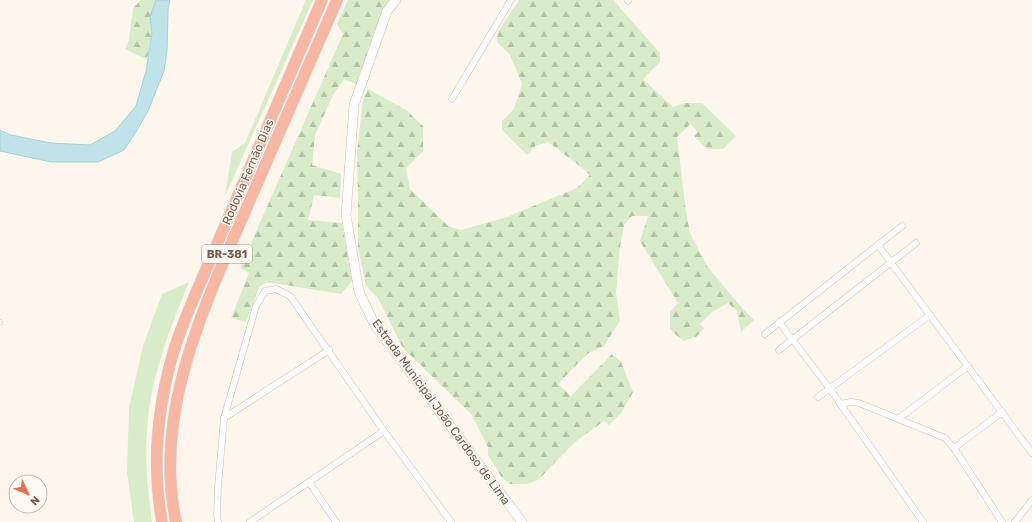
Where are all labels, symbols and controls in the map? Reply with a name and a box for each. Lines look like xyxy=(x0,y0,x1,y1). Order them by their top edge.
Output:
street label: Rodovia Fernão Dias xyxy=(219,117,277,227)
road number: BR-381 xyxy=(202,245,252,263)
street label: Estrada Municipal João Cardoso de Lima xyxy=(369,317,513,507)
north arrow xyxy=(8,474,48,514)
text: N xyxy=(27,493,42,508)

